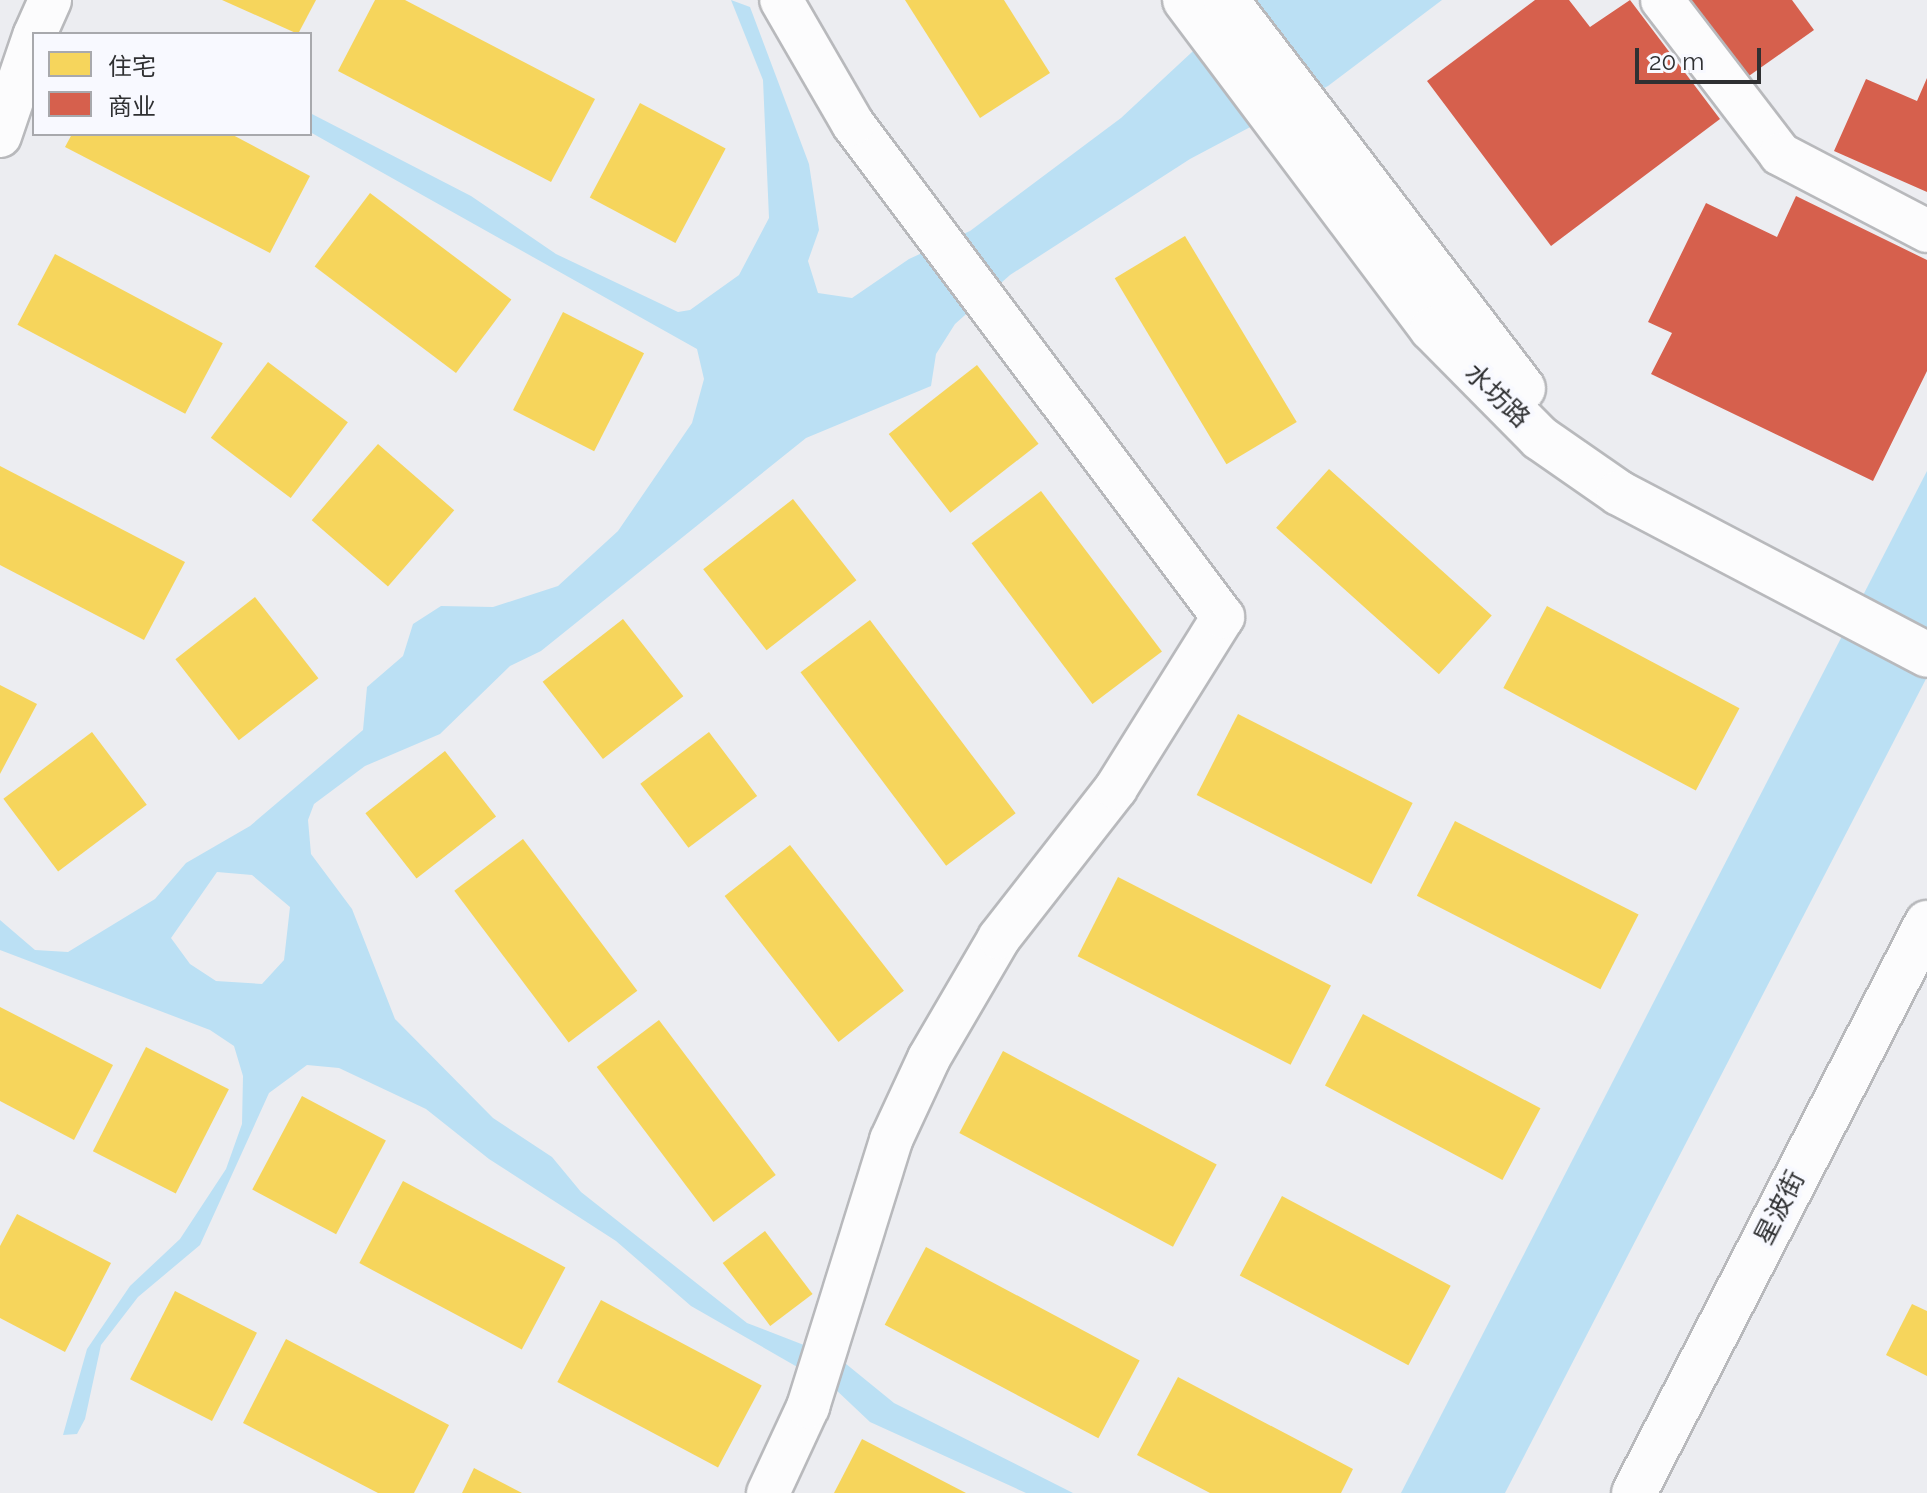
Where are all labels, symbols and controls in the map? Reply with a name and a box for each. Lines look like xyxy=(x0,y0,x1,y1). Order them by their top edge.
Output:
legend xyxy=(32,32,312,136)
scale bar xyxy=(1639,32,1765,82)
text: 20 m xyxy=(1649,47,1704,76)
text: 住宅 xyxy=(108,52,156,81)
text: 商业 xyxy=(108,92,156,121)
street label: 水坊路 xyxy=(1458,358,1536,434)
street label: 星波街 xyxy=(1748,1166,1812,1250)

